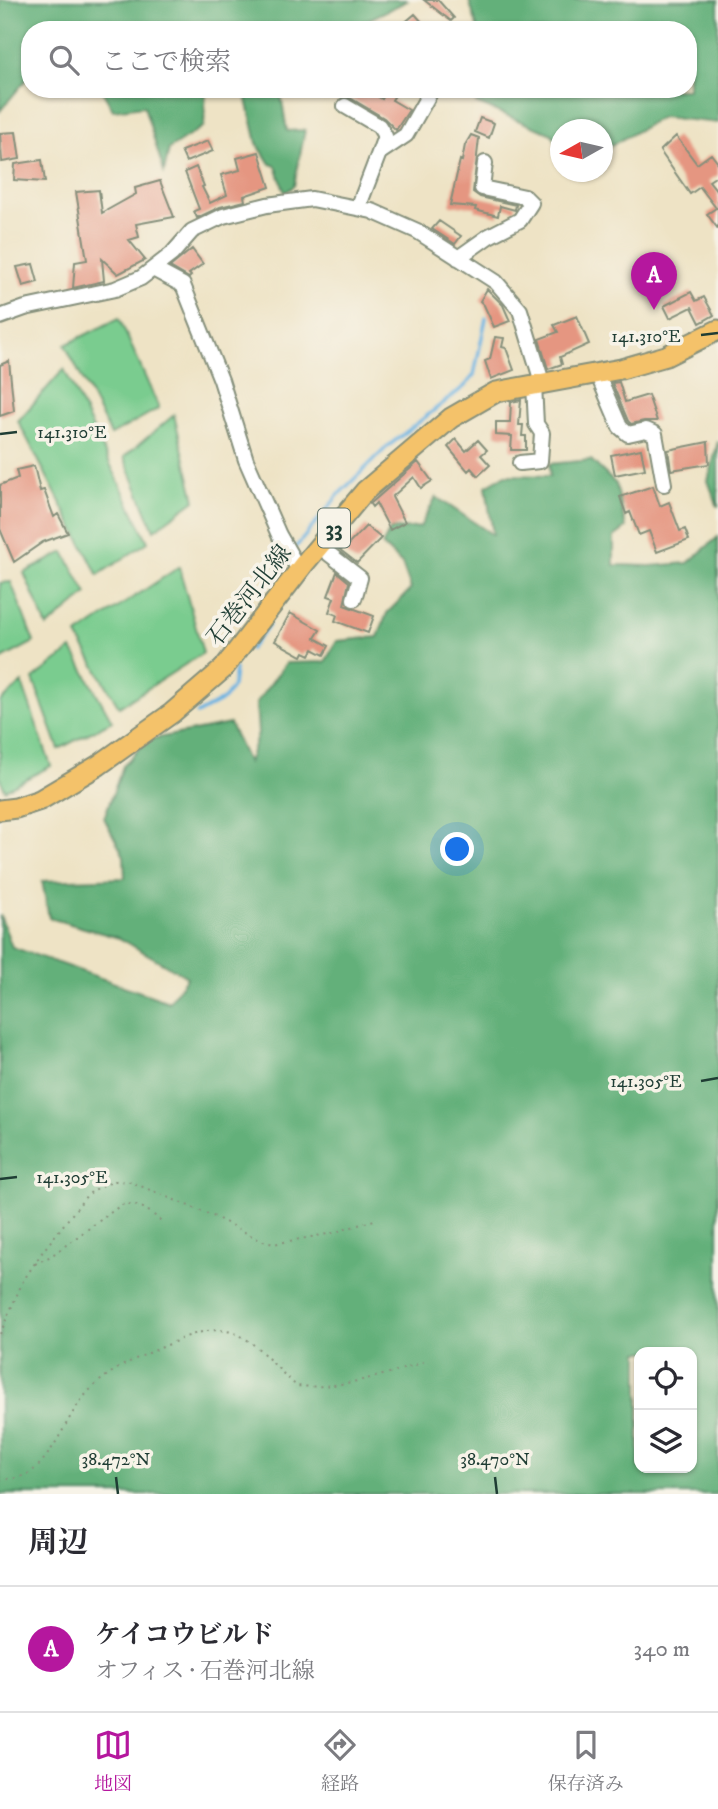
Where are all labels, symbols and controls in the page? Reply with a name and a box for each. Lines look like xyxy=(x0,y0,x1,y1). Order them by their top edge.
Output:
search box xyxy=(21,21,697,98)
icon: search xyxy=(45,41,83,79)
text: ここで検索 xyxy=(101,46,231,79)
north arrow xyxy=(550,119,613,182)
pin: A xyxy=(631,252,677,310)
text: 141.310°E xyxy=(611,326,681,348)
text: 141.310°E xyxy=(37,422,107,444)
road number: 33 xyxy=(318,508,350,548)
street label: 石巻河北線 xyxy=(201,539,299,652)
your location xyxy=(440,832,474,866)
text: 141.305°E xyxy=(610,1071,682,1093)
text: 141.305°E xyxy=(36,1167,108,1189)
map controls xyxy=(634,1347,697,1473)
button: locate xyxy=(634,1347,697,1410)
button: layers xyxy=(634,1410,697,1473)
text: 38.472°N xyxy=(82,1449,151,1471)
text: 38.470°N xyxy=(460,1449,530,1471)
text: 周辺 xyxy=(28,1525,88,1562)
text: ケイコウビルド xyxy=(95,1619,274,1652)
text: A xyxy=(44,1635,58,1664)
text: 340 m xyxy=(634,1635,690,1664)
text: オフィス · 石巻河北線 xyxy=(95,1657,315,1686)
tab: 地図 xyxy=(94,1726,132,1796)
tab: 経路 xyxy=(321,1726,359,1796)
tab: 保存済み xyxy=(548,1726,624,1796)

